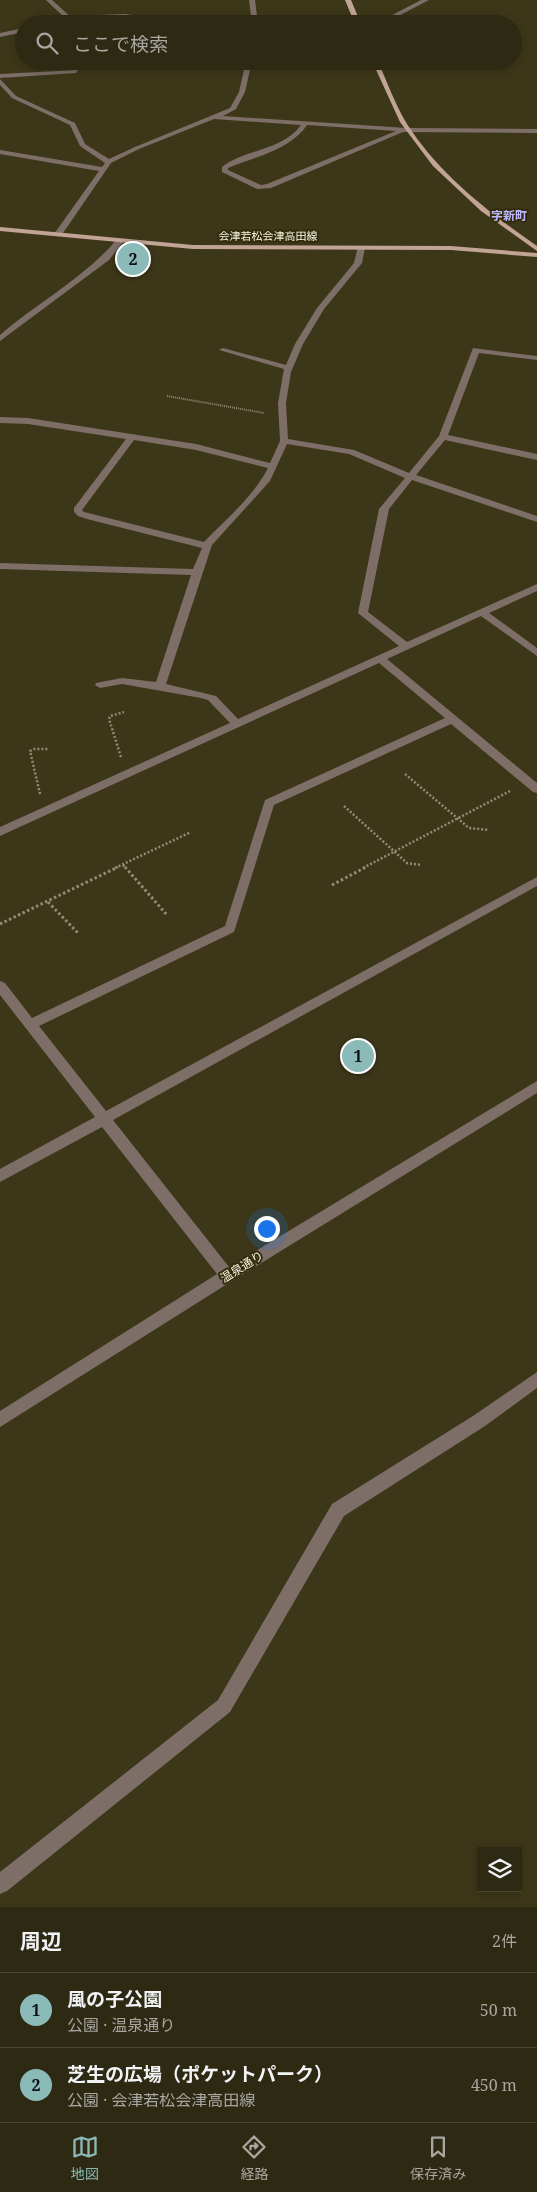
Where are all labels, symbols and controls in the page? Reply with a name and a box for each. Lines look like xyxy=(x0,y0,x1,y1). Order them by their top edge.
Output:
search box xyxy=(15,15,522,70)
icon: search xyxy=(33,29,61,57)
text: ここで検索 xyxy=(73,31,168,57)
district label: 字新町 xyxy=(491,207,527,224)
street label: 会津若松会津高田線 xyxy=(219,228,318,243)
pin: 2 xyxy=(117,240,149,278)
pin: 1 xyxy=(342,1037,374,1075)
your location xyxy=(254,1216,280,1242)
street label: 温泉通り xyxy=(217,1247,267,1287)
map controls xyxy=(477,1847,522,1892)
button: layers xyxy=(477,1847,522,1892)
text: 周辺 xyxy=(20,1927,62,1955)
text: 2件 xyxy=(492,1930,517,1952)
text: 風の子公園 xyxy=(67,1986,162,2012)
text: 1 xyxy=(31,1999,41,2021)
text: 50 m xyxy=(480,1999,517,2021)
text: 公園 · 温泉通り xyxy=(67,2014,175,2036)
text: 芝生の広場（ポケットパーク） xyxy=(67,2061,333,2087)
text: 2 xyxy=(31,2074,41,2096)
text: 450 m xyxy=(471,2074,517,2096)
text: 公園 · 会津若松会津高田線 xyxy=(67,2089,255,2111)
tab: 地図 xyxy=(71,2133,99,2183)
tab: 経路 xyxy=(240,2133,268,2183)
tab: 保存済み xyxy=(410,2133,466,2183)

